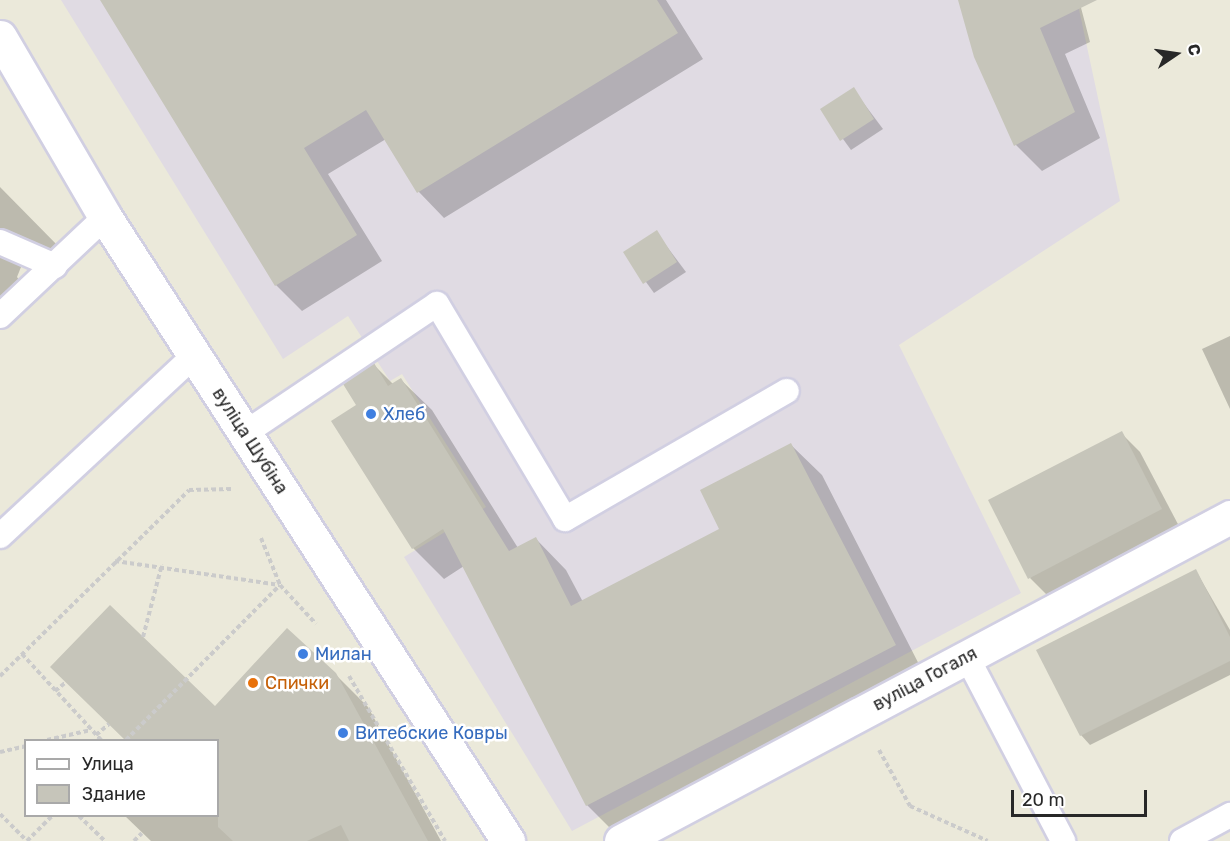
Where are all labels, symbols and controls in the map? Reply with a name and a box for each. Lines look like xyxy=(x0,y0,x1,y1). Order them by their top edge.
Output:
north arrow xyxy=(1146,24,1206,84)
text: С xyxy=(1184,42,1205,57)
street label: вуліца Шубіна xyxy=(208,384,292,498)
place label: Хлеб xyxy=(383,403,425,425)
marker: Хлеб xyxy=(364,407,378,421)
street label: вуліца Гогаля xyxy=(869,642,981,716)
place label: Милан xyxy=(315,643,372,665)
marker: Милан xyxy=(296,647,310,661)
place label: Спички xyxy=(265,672,329,694)
marker: Спички xyxy=(246,676,260,690)
place label: Витебские Ковры xyxy=(355,722,508,744)
marker: Витебские Ковры xyxy=(336,726,350,740)
legend xyxy=(24,739,219,817)
text: Улица xyxy=(82,753,134,775)
scale bar xyxy=(1014,778,1150,816)
text: Здание xyxy=(82,783,146,805)
text: 20 m xyxy=(1022,789,1064,811)

